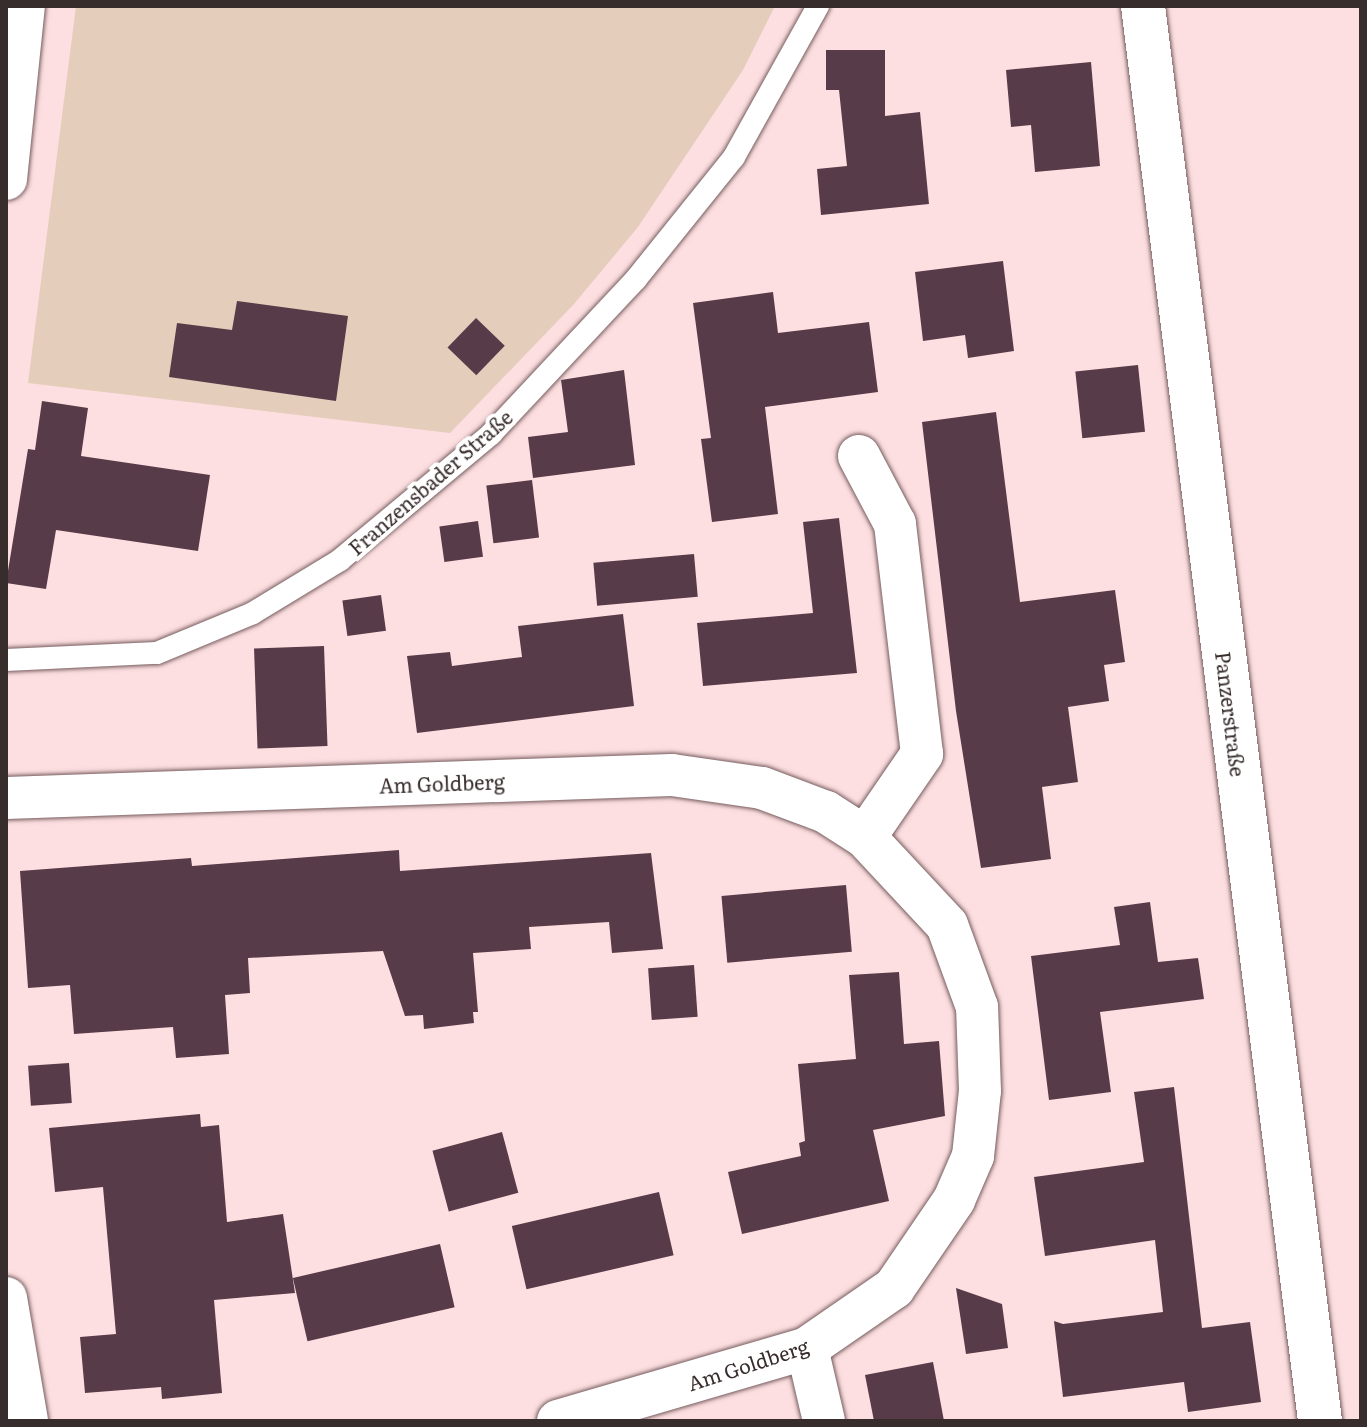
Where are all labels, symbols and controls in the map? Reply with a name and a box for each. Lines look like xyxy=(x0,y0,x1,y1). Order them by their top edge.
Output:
street label: Franzensbader Straße xyxy=(343,404,517,560)
street label: Panzerstraße xyxy=(1211,650,1251,778)
street label: Am Goldberg xyxy=(379,769,505,797)
street label: Am Goldberg xyxy=(684,1333,812,1395)

